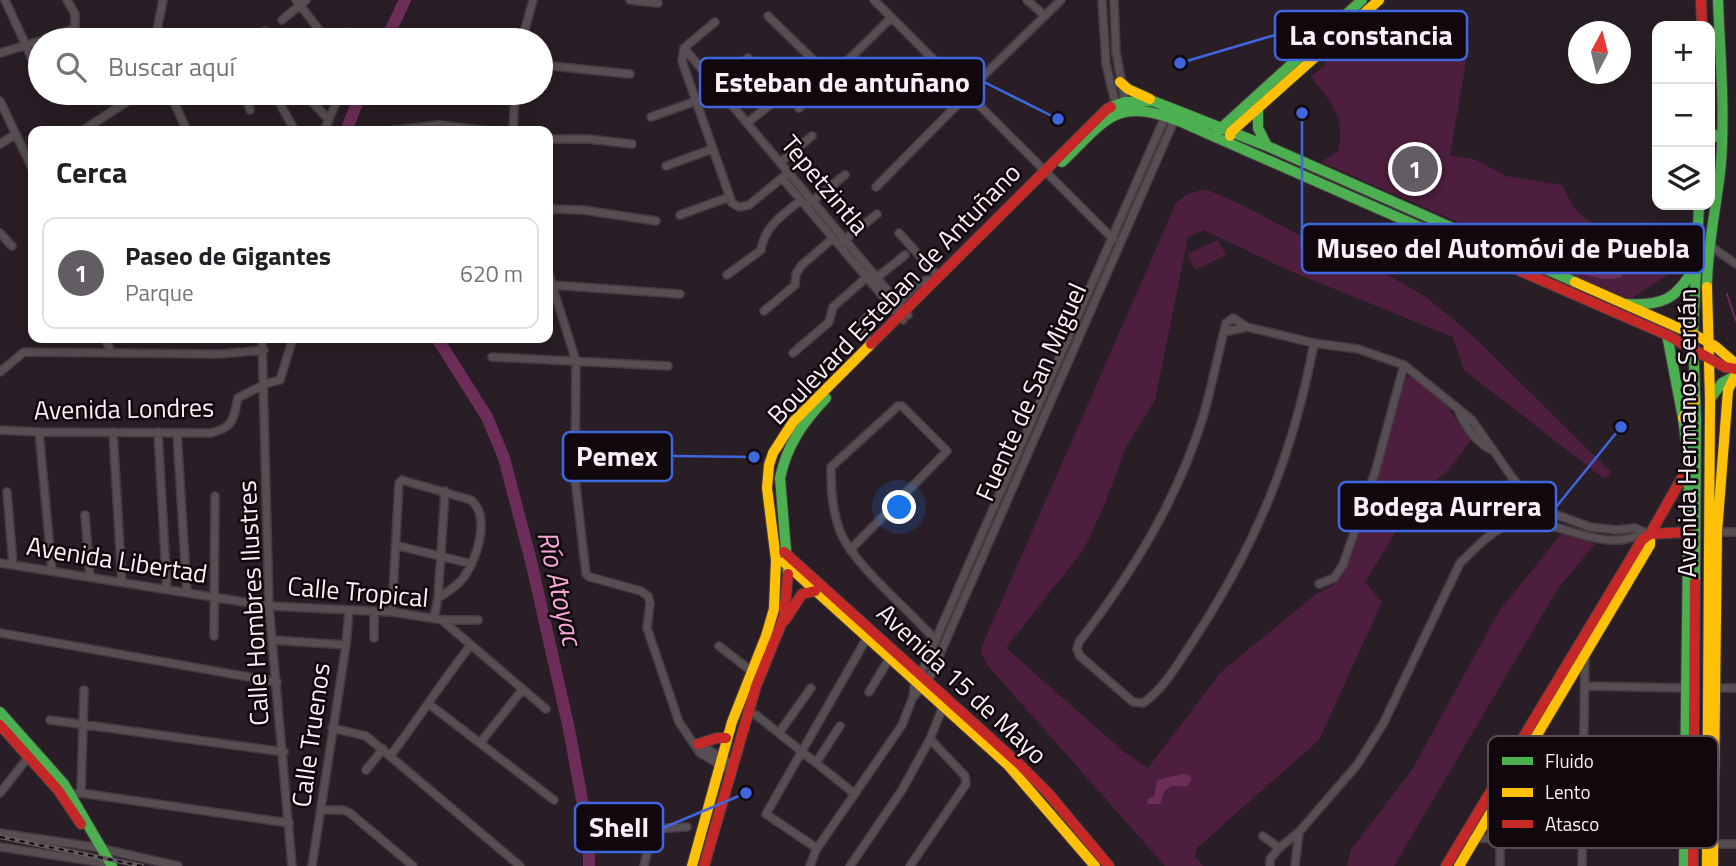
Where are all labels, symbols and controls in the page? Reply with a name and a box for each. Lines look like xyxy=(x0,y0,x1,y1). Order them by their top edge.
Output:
callout: La constancia xyxy=(1275,11,1467,60)
text: La constancia xyxy=(1289,13,1453,56)
north arrow xyxy=(1568,21,1631,84)
map controls xyxy=(1652,21,1715,210)
button: + xyxy=(1652,21,1715,84)
search box xyxy=(28,28,553,105)
text: Buscar aquí xyxy=(108,47,235,86)
icon: search xyxy=(52,48,90,86)
callout: Esteban de antuñano xyxy=(700,58,984,107)
text: Esteban de antuñano xyxy=(714,60,970,103)
button: − xyxy=(1652,84,1715,147)
street label: Tepetzintla xyxy=(772,126,879,243)
pin: 1 xyxy=(1392,143,1438,195)
button: layers xyxy=(1652,147,1715,210)
text: Cerca xyxy=(56,149,127,195)
street label: Boulevard Esteban de Antuñano xyxy=(758,154,1029,433)
callout: Museo del Automóvi de Puebla xyxy=(1302,224,1704,273)
text: Museo del Automóvi de Puebla xyxy=(1316,226,1690,269)
text: Paseo de Gigantes xyxy=(125,236,331,275)
text: 1 xyxy=(75,256,87,291)
text: 620 m xyxy=(460,256,523,291)
text: Parque xyxy=(125,275,194,310)
street label: Fuente de San Miguel xyxy=(965,276,1096,507)
street label: Avenida Hermanos Serdán xyxy=(1667,288,1706,578)
street label: Avenida Londres xyxy=(34,387,214,430)
callout: Pemex xyxy=(563,432,672,481)
text: Pemex xyxy=(576,434,658,477)
street label: Calle Hombres Ilustres xyxy=(227,479,278,727)
callout: Bodega Aurrera xyxy=(1339,482,1556,531)
text: Bodega Aurrera xyxy=(1352,484,1542,527)
your location xyxy=(882,490,916,524)
street label: Avenida Libertad xyxy=(24,526,210,593)
water label: Río Atoyac xyxy=(526,526,595,652)
street label: Calle Tropical xyxy=(286,566,430,617)
street label: Avenida 15 de Mayo xyxy=(868,594,1056,773)
street label: Calle Truenos xyxy=(281,660,340,810)
legend xyxy=(1488,736,1718,848)
text: Fluido xyxy=(1545,746,1594,775)
text: Lento xyxy=(1545,777,1590,806)
callout: Shell xyxy=(575,803,663,852)
text: Shell xyxy=(589,805,649,848)
text: Atasco xyxy=(1545,809,1599,838)

